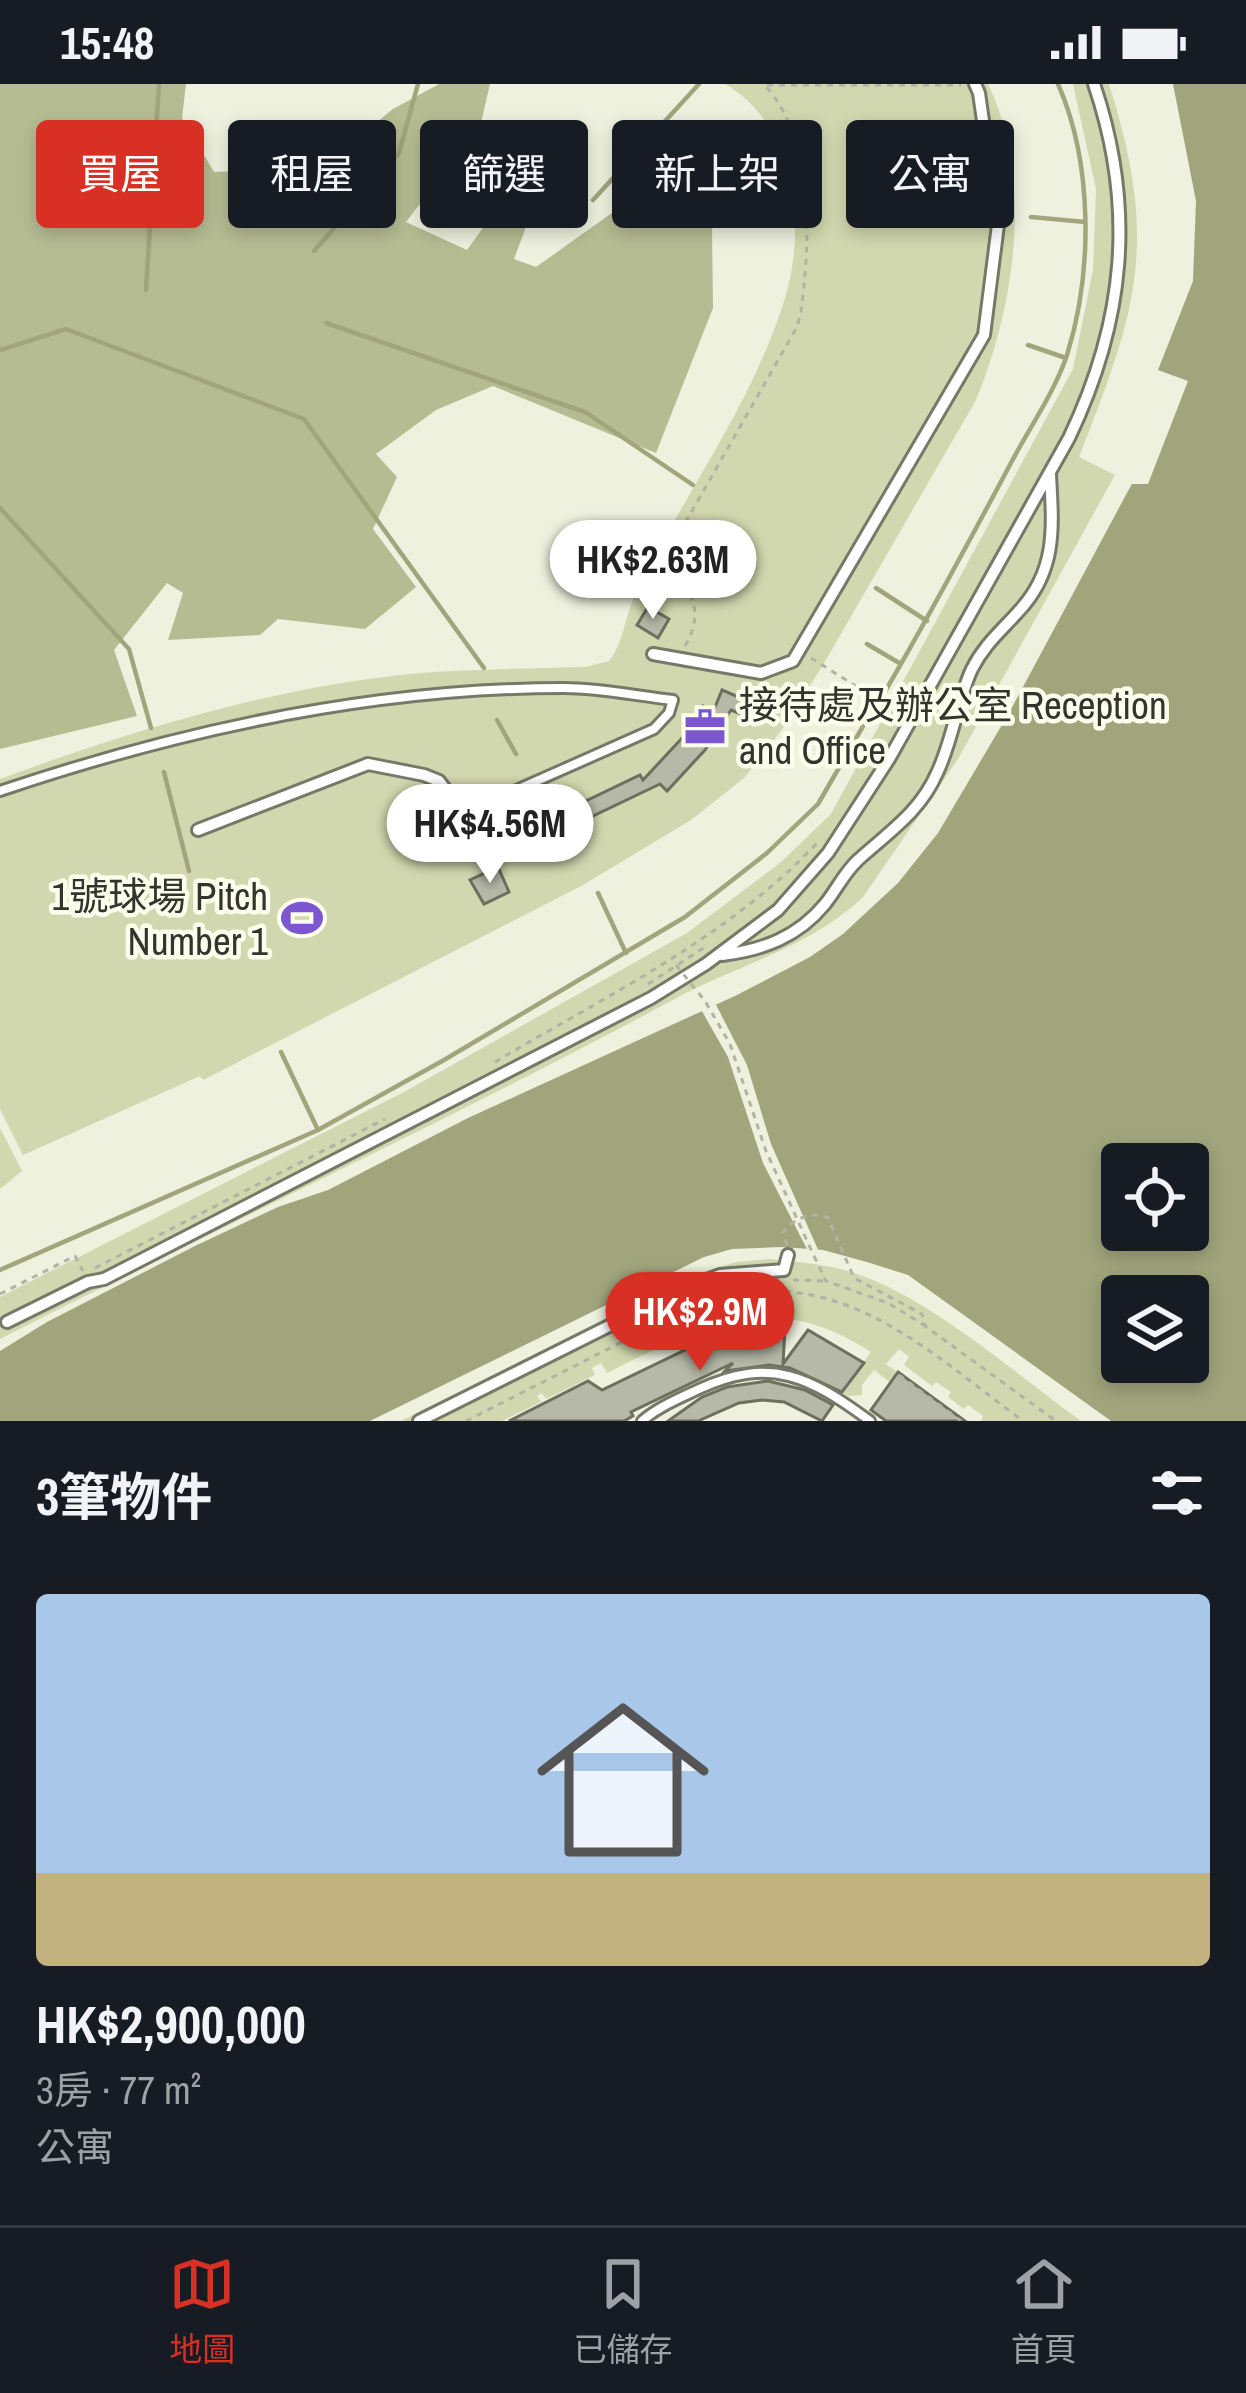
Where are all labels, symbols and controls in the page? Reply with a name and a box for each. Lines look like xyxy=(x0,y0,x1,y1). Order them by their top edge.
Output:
text: 15:48 xyxy=(60,12,154,73)
chip: 買屋 xyxy=(36,120,204,228)
chip: 租屋 xyxy=(228,120,396,228)
chip: 篩選 xyxy=(420,120,588,228)
chip: 新上架 xyxy=(612,120,822,228)
chip: 公寓 xyxy=(846,120,1014,228)
pin: HK$2.63M xyxy=(529,520,777,622)
text: HK$2.63M xyxy=(577,533,729,585)
place label: 接待處及辦公室 Reception and Office xyxy=(739,679,1167,776)
office icon: 接待處及辦公室 Reception and Office xyxy=(682,704,728,750)
pin: HK$4.56M xyxy=(366,784,614,886)
text: HK$4.56M xyxy=(414,797,566,849)
place label: 1號球場 Pitch Number 1 xyxy=(51,870,268,967)
sports icon: 1號球場 Pitch Number 1 xyxy=(279,895,325,941)
map controls xyxy=(1101,1143,1209,1383)
button: locate xyxy=(1101,1143,1209,1251)
pin: HK$2.9M xyxy=(589,1272,811,1374)
button: layers xyxy=(1101,1275,1209,1383)
text: HK$2.9M xyxy=(632,1285,768,1337)
icon: filters xyxy=(1144,1460,1210,1526)
text: 3筆物件 xyxy=(36,1462,212,1531)
icon: home xyxy=(515,1672,731,1888)
text: HK$2,900,000 xyxy=(36,1990,306,2059)
text: 3房 · 77 m² xyxy=(36,2064,201,2116)
text: 公寓 xyxy=(36,2121,114,2173)
tab: 地圖 xyxy=(169,2251,235,2371)
tab: 已儲存 xyxy=(573,2251,672,2371)
tab: 首頁 xyxy=(1011,2251,1077,2371)

